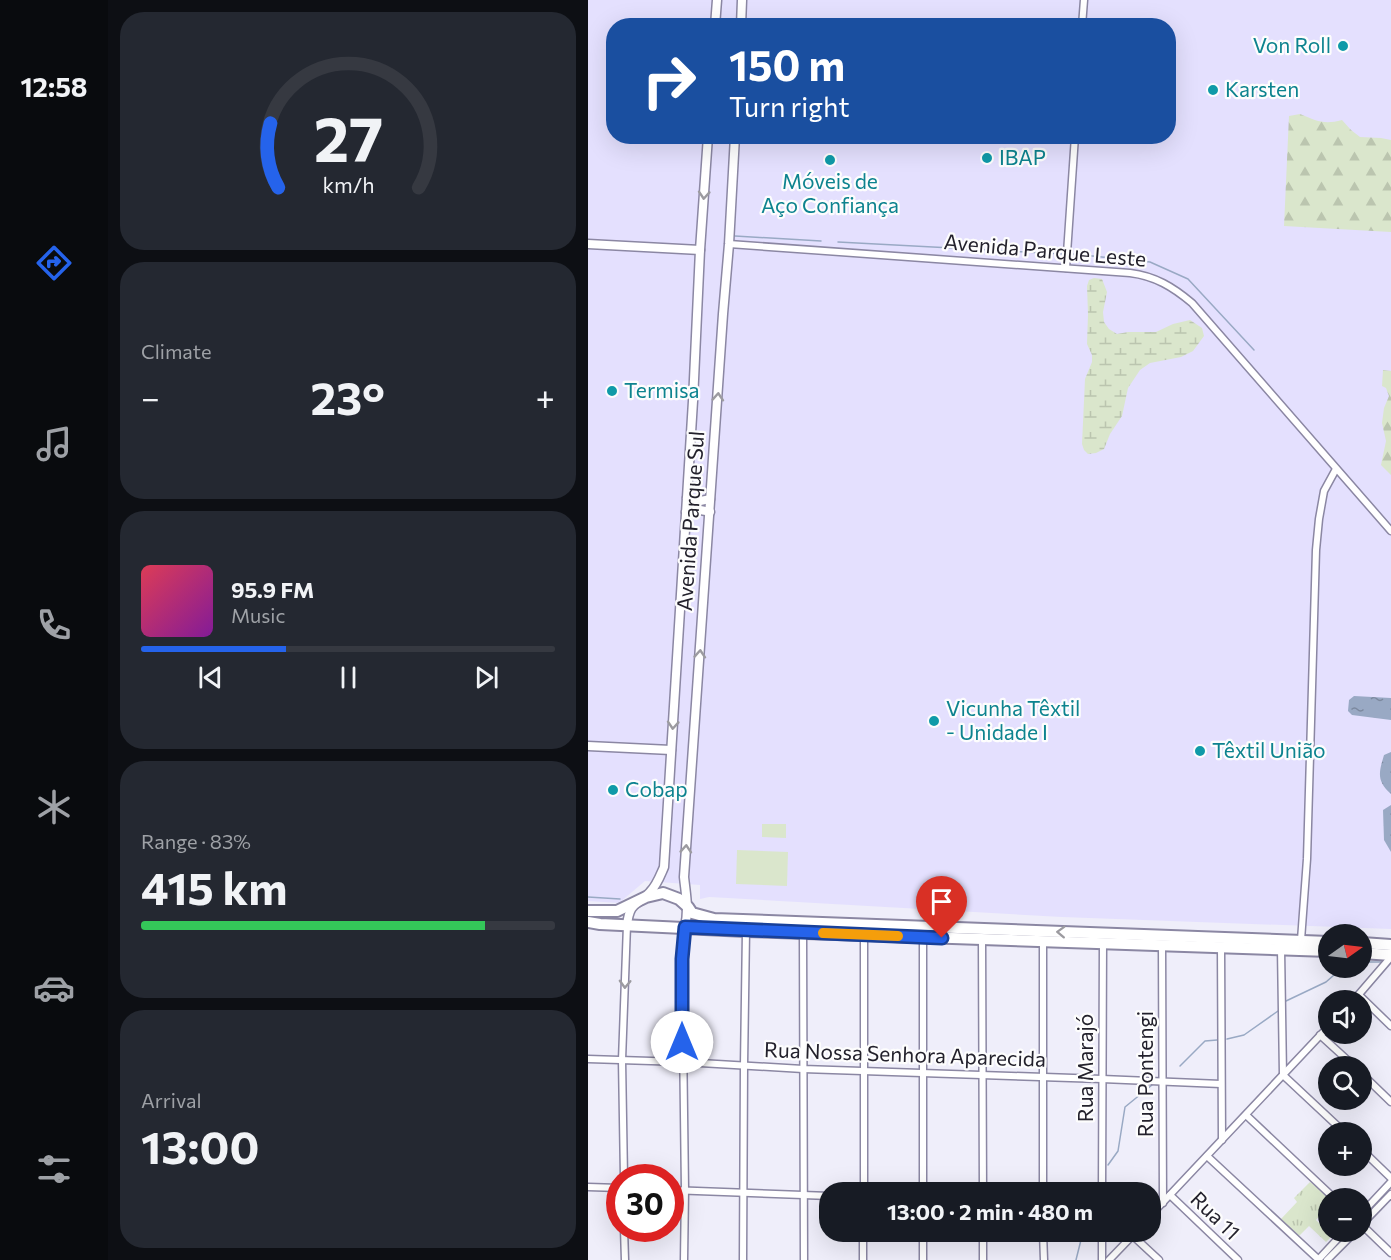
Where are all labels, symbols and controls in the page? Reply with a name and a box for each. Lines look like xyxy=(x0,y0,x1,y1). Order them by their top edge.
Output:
place label: Von Roll xyxy=(1253,32,1331,57)
text: 150 m xyxy=(729,38,845,90)
marker: Von Roll xyxy=(1336,39,1350,53)
icon: right xyxy=(630,42,708,120)
text: 12:58 xyxy=(20,70,88,103)
place label: Karsten xyxy=(1225,76,1299,101)
marker: Karsten xyxy=(1206,83,1220,97)
text: Turn right xyxy=(729,90,849,123)
text: 27 xyxy=(313,99,383,175)
place label: IBAP xyxy=(999,144,1046,169)
marker: IBAP xyxy=(980,151,994,165)
marker: Móveis de Aço Confiança xyxy=(823,153,837,167)
place label: Móveis de Aço Confiança xyxy=(761,168,899,217)
text: km/h xyxy=(322,171,374,197)
one-way arrow xyxy=(697,190,710,199)
street label: Avenida Parque Leste xyxy=(943,228,1147,271)
icon: directions xyxy=(33,242,75,284)
text: Climate xyxy=(141,339,211,363)
text: 23° xyxy=(311,369,385,424)
text: − xyxy=(141,376,160,417)
text: + xyxy=(536,376,555,417)
place label: Termisa xyxy=(624,377,700,402)
marker: Termisa xyxy=(605,384,619,398)
one-way arrow xyxy=(711,392,724,401)
icon: music xyxy=(33,423,75,465)
street label: Avenida Parque Sul xyxy=(671,430,708,612)
text: 95.9 FM xyxy=(231,576,314,603)
text: Music xyxy=(231,603,285,627)
icon: phone xyxy=(33,604,75,646)
one-way arrow xyxy=(693,650,706,659)
icon: previous xyxy=(194,661,227,694)
icon: pause xyxy=(332,661,365,694)
icon: next xyxy=(470,661,503,694)
place label: Vicunha Têxtil - Unidade I xyxy=(946,695,1080,744)
marker: Vicunha Têxtil - Unidade I xyxy=(927,714,941,728)
one-way arrow xyxy=(667,720,680,729)
place label: Têxtil União xyxy=(1212,737,1326,762)
marker: Têxtil União xyxy=(1193,744,1207,758)
place label: Cobap xyxy=(625,776,688,801)
marker: Cobap xyxy=(606,783,620,797)
icon: climate xyxy=(33,786,75,828)
text: Range · 83% xyxy=(141,829,251,853)
one-way arrow xyxy=(679,844,692,853)
text: 415 km xyxy=(141,859,288,914)
pin xyxy=(916,876,967,938)
icon: arrive xyxy=(925,885,958,918)
north arrow xyxy=(1318,924,1372,978)
map controls xyxy=(1318,924,1372,1242)
one-way arrow xyxy=(1056,926,1065,938)
icon: car xyxy=(33,967,75,1009)
one-way arrow xyxy=(618,979,631,988)
button: sound xyxy=(1318,990,1372,1044)
position arrow xyxy=(650,1010,714,1074)
street label: Rua Pontengi xyxy=(1132,1011,1157,1137)
street label: Rua Marajó xyxy=(1072,1014,1097,1122)
street label: Rua Nossa Senhora Aparecida xyxy=(764,1036,1046,1071)
button: search xyxy=(1318,1056,1372,1110)
text: Arrival xyxy=(141,1088,202,1112)
text: 13:00 xyxy=(141,1118,259,1173)
button: + xyxy=(1318,1122,1372,1176)
icon: filters xyxy=(33,1148,75,1190)
speed limit sign: 30 xyxy=(606,1164,684,1242)
street label: Rua 11 xyxy=(1186,1186,1246,1244)
button: − xyxy=(1318,1188,1372,1242)
text: 13:00 · 2 min · 480 m xyxy=(887,1198,1093,1225)

